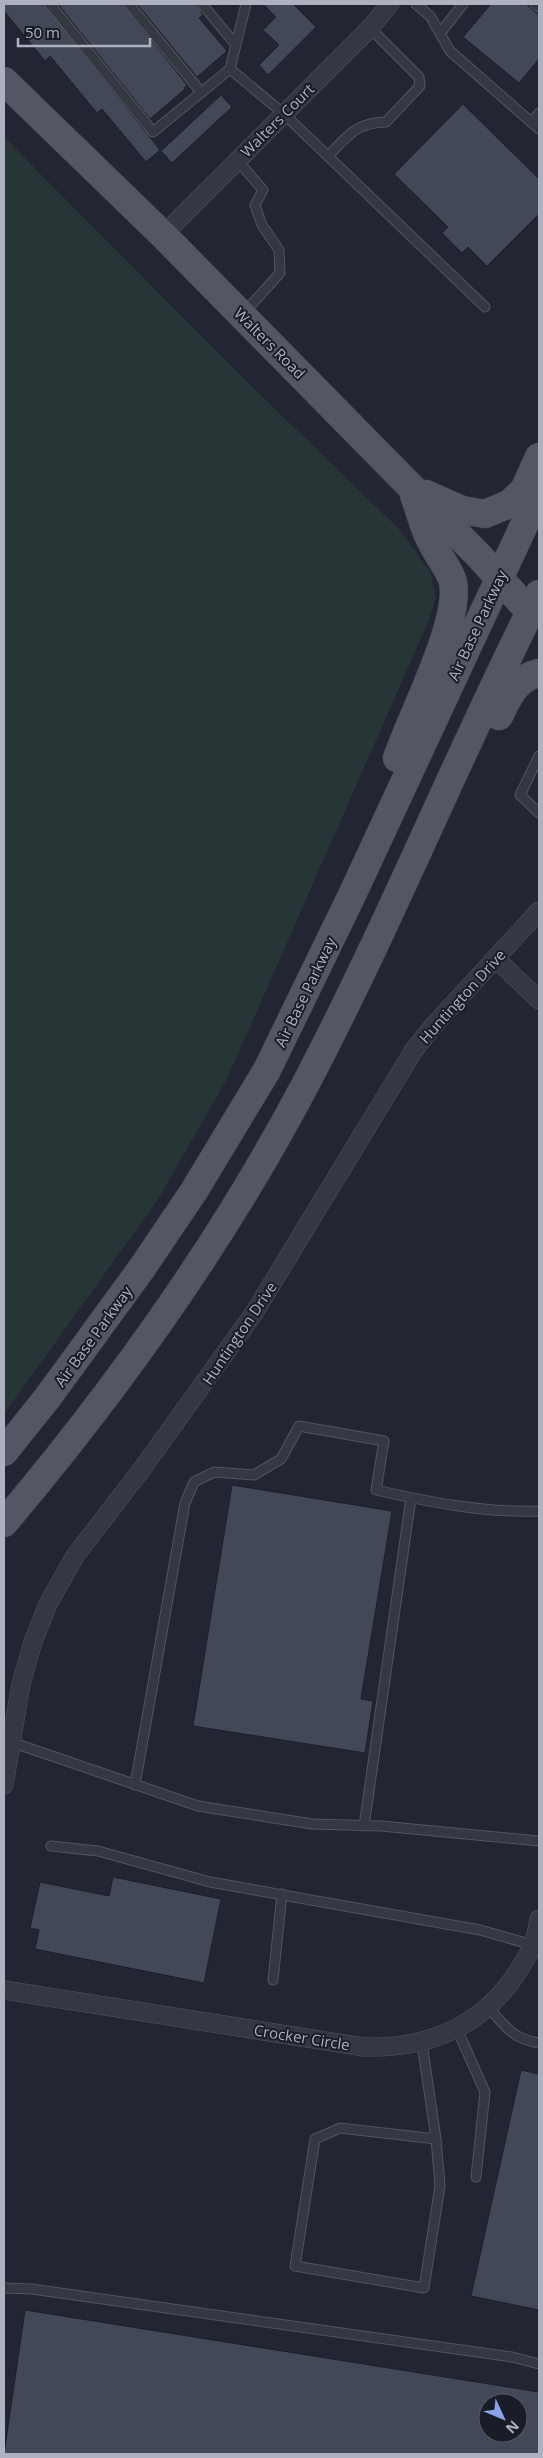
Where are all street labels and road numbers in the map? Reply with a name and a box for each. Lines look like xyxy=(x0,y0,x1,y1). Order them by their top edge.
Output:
street label: Walters Court xyxy=(236,79,318,161)
street label: Walters Road xyxy=(230,303,310,383)
street label: Air Base Parkway xyxy=(443,566,512,683)
street label: Air Base Parkway xyxy=(270,933,340,1050)
street label: Huntington Drive xyxy=(414,945,510,1047)
street label: Huntington Drive xyxy=(197,1278,281,1388)
street label: Air Base Parkway xyxy=(50,1281,137,1390)
street label: Crocker Circle xyxy=(253,2020,351,2054)

